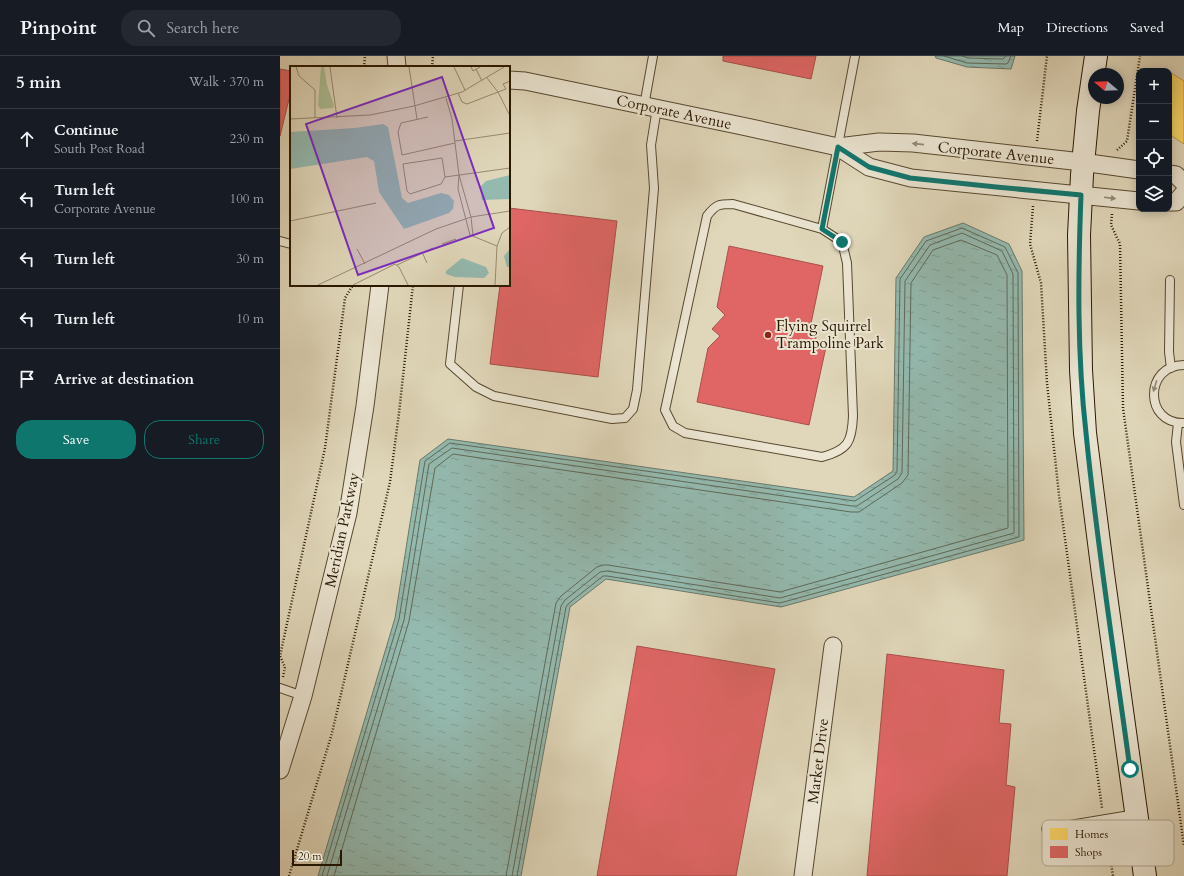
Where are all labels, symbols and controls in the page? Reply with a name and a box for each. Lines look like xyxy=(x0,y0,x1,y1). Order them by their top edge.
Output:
search box xyxy=(121,10,401,46)
text: Pinpoint xyxy=(20,15,97,41)
icon: search xyxy=(135,17,157,39)
text: Search here xyxy=(167,18,239,38)
text: Map xyxy=(998,18,1024,37)
text: Directions xyxy=(1046,18,1108,37)
text: Saved xyxy=(1130,18,1164,37)
inset map xyxy=(290,66,510,286)
north arrow xyxy=(1088,68,1124,104)
map controls xyxy=(1136,68,1172,212)
button: + xyxy=(1136,68,1172,104)
text: 5 min xyxy=(16,71,61,94)
text: Walk · 370 m xyxy=(189,73,264,91)
street label: Corporate Avenue xyxy=(615,90,734,134)
button: − xyxy=(1136,104,1172,140)
text: Continue xyxy=(54,120,119,140)
icon: ahead xyxy=(16,128,38,150)
text: 230 m xyxy=(230,130,264,148)
street label: Corporate Avenue xyxy=(937,137,1056,169)
text: South Post Road xyxy=(54,140,145,158)
button: locate xyxy=(1136,140,1172,176)
one-way arrow xyxy=(912,141,924,147)
button: layers xyxy=(1136,176,1172,212)
text: Turn left xyxy=(54,180,115,200)
icon: left xyxy=(16,188,38,210)
text: 100 m xyxy=(230,190,264,208)
one-way arrow xyxy=(1104,195,1116,201)
text: Corporate Avenue xyxy=(54,200,156,218)
route end xyxy=(833,233,851,251)
icon: left xyxy=(16,248,38,270)
text: Turn left xyxy=(54,249,115,269)
text: 30 m xyxy=(236,250,264,268)
icon: left xyxy=(16,308,38,330)
text: Turn left xyxy=(54,309,115,329)
text: 10 m xyxy=(236,310,264,328)
place label: Flying Squirrel Trampoline Park xyxy=(776,316,884,353)
marker: Flying Squirrel Trampoline Park xyxy=(763,330,773,340)
icon: arrive xyxy=(16,368,38,390)
text: Arrive at destination xyxy=(54,369,194,389)
one-way arrow xyxy=(1152,381,1158,393)
button: Save xyxy=(16,420,136,459)
button: Share xyxy=(144,420,264,459)
street label: Meridian Parkway xyxy=(320,471,364,589)
street label: Market Drive xyxy=(803,717,833,805)
route start xyxy=(1121,760,1139,778)
legend xyxy=(1042,820,1174,866)
text: Homes xyxy=(1075,827,1108,842)
text: Shops xyxy=(1075,845,1102,860)
scale bar xyxy=(292,848,342,867)
text: 20 m xyxy=(298,849,322,864)

